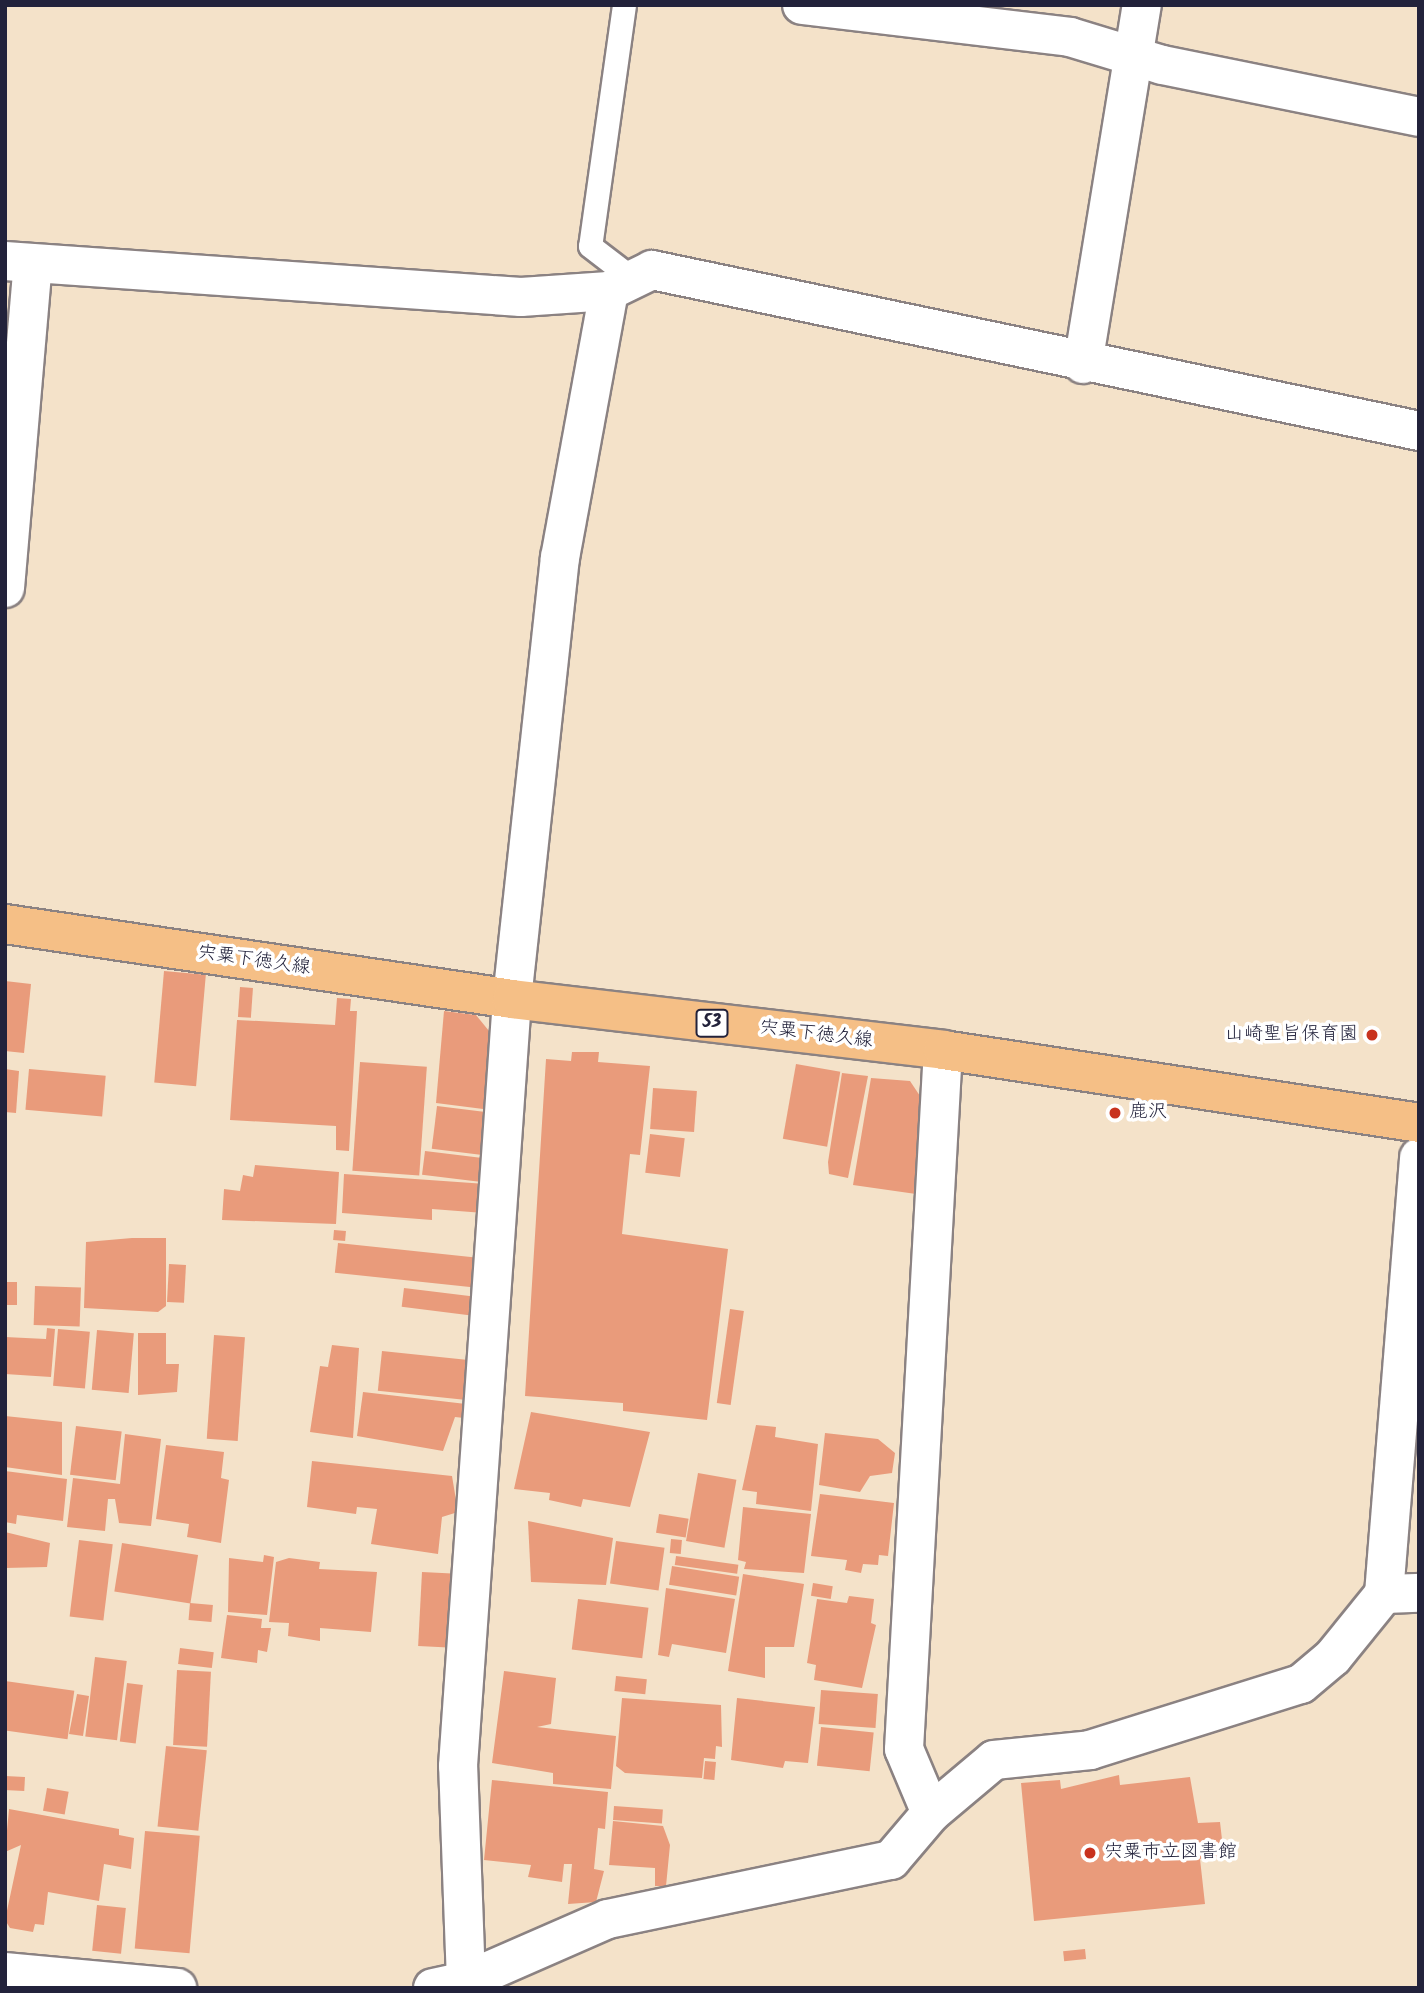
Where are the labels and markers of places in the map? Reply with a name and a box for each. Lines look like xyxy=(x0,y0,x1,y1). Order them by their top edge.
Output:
place label: 山崎聖旨保育園 xyxy=(1225,1024,1358,1046)
marker: 山崎聖旨保育園 xyxy=(1364,1027,1380,1043)
place label: 鹿沢 xyxy=(1129,1102,1167,1124)
marker: 鹿沢 xyxy=(1107,1105,1123,1121)
place label: 宍粟市立図書館 xyxy=(1104,1842,1237,1864)
marker: 宍粟市立図書館 xyxy=(1082,1845,1098,1861)

